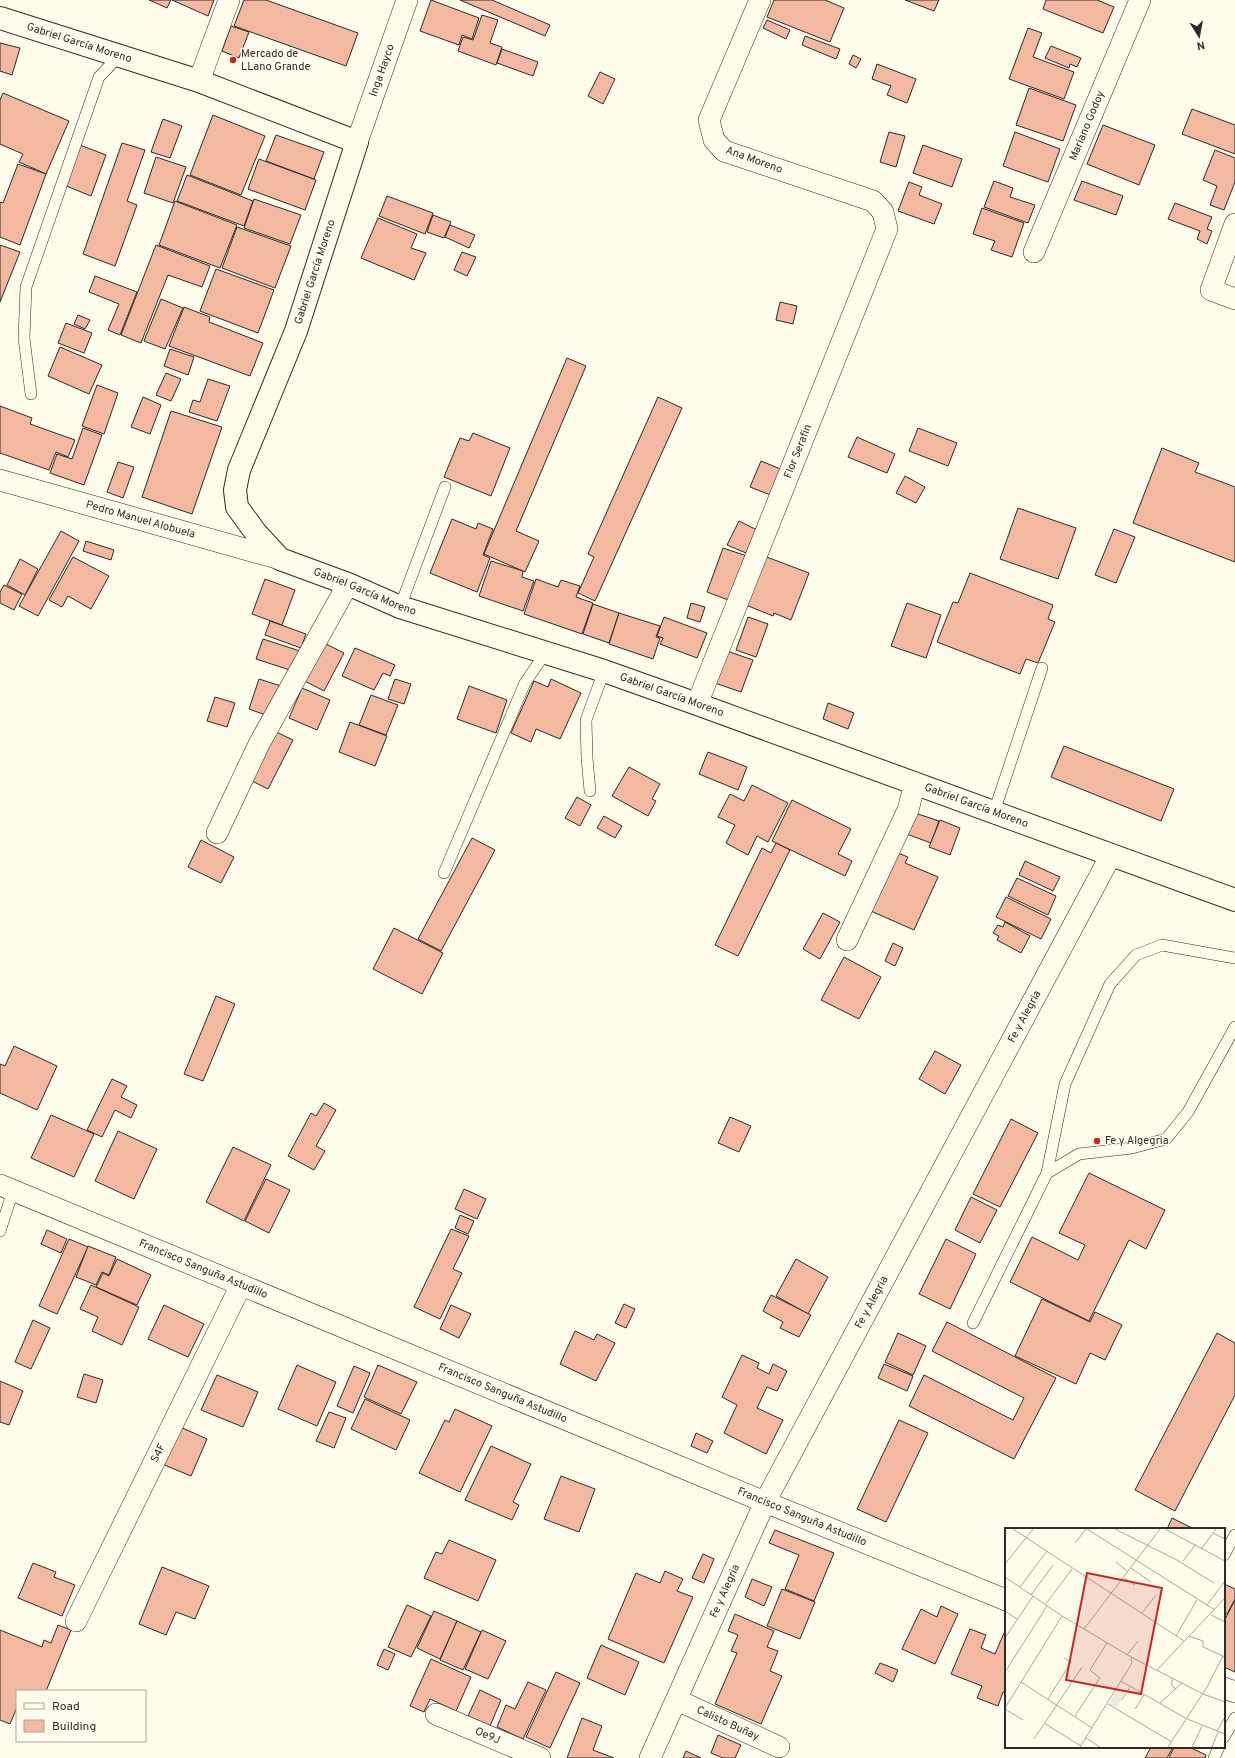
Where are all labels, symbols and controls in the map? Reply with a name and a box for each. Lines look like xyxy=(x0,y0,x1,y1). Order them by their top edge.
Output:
north arrow xyxy=(1179,16,1219,56)
street label: Gabriel García Moreno xyxy=(25,20,134,66)
text: N xyxy=(1196,37,1206,52)
street label: Inga Hayco xyxy=(367,42,398,98)
place label: Mercado de LLano Grande xyxy=(241,47,310,74)
marker: Mercado de LLano Grande xyxy=(228,55,238,65)
street label: Mariano Godoy xyxy=(1066,88,1108,163)
street label: Ana Moreno xyxy=(724,143,784,177)
street label: Gabriel García Moreno xyxy=(291,218,339,326)
street label: Flor Serafin xyxy=(781,422,815,481)
street label: Pedro Manuel Alobuela xyxy=(84,498,197,542)
street label: Gabriel García Moreno xyxy=(311,565,418,619)
street label: Gabriel García Moreno xyxy=(618,670,726,720)
street label: Gabriel García Moreno xyxy=(922,780,1030,831)
street label: Fe y Alegria xyxy=(1005,988,1044,1045)
place label: Fe y Algegria xyxy=(1105,1134,1169,1148)
marker: Fe y Algegria xyxy=(1092,1136,1102,1146)
street label: Francisco Sanguña Astudillo xyxy=(137,1236,270,1302)
street label: Fe y Alegria xyxy=(852,1274,892,1331)
street label: Francisco Sanguña Astudillo xyxy=(436,1360,569,1426)
street label: S4F xyxy=(148,1441,169,1465)
street label: Francisco Sanguña Astudillo xyxy=(735,1484,869,1550)
inset map xyxy=(1005,1528,1225,1748)
street label: Fe y Alegria xyxy=(707,1562,743,1620)
legend xyxy=(16,1690,146,1742)
text: Road xyxy=(52,1699,80,1715)
street label: Calisto Buñay xyxy=(694,1703,762,1744)
text: Building xyxy=(52,1719,96,1735)
street label: Oe9J xyxy=(473,1724,502,1747)

